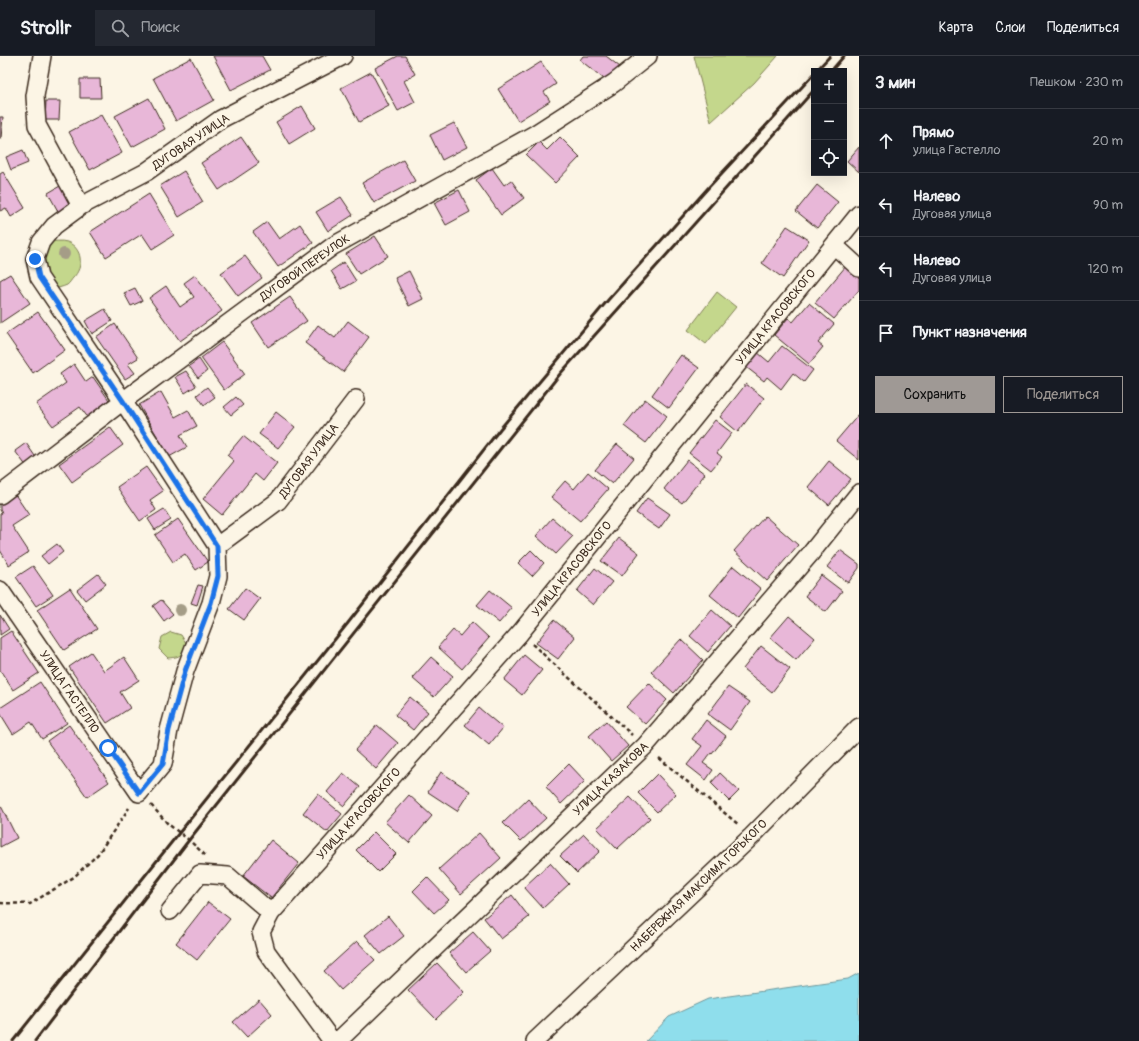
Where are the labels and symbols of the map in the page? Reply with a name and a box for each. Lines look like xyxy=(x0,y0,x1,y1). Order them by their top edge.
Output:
street label: ДУГОВАЯ УЛИЦА xyxy=(149,111,233,174)
street label: ДУГОВОЙ ПЕРЕУЛОК xyxy=(256,231,353,305)
route end xyxy=(26,250,44,268)
street label: УЛИЦА КРАСОВСКОГО xyxy=(733,266,819,368)
street label: ДУГОВАЯ УЛИЦА xyxy=(275,420,342,502)
street label: УЛИЦА КРАСОВСКОГО xyxy=(529,518,615,620)
street label: УЛИЦА ГАСТЕЛЛО xyxy=(36,648,102,736)
route start xyxy=(99,739,117,757)
street label: УЛИЦА КАЗАКОВА xyxy=(570,739,652,819)
street label: УЛИЦА КРАСОВСКОГО xyxy=(314,765,404,863)
street label: НАБЕРЕЖНАЯ МАКСИМА ГОРЬКОГО xyxy=(627,816,771,955)

